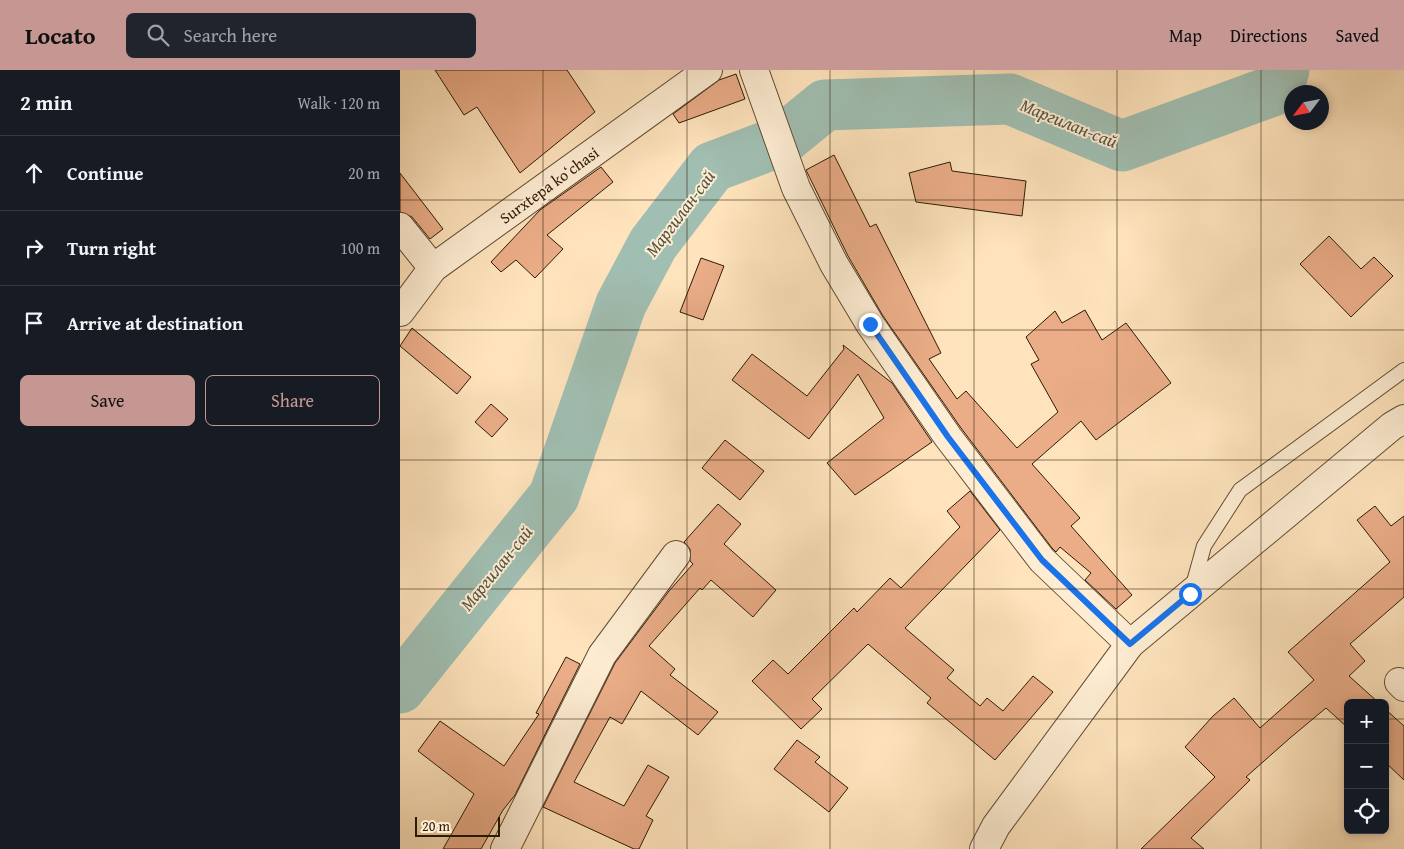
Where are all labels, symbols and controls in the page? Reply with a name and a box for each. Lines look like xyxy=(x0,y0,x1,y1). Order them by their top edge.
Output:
search box xyxy=(126,13,476,58)
text: Locato xyxy=(25,18,96,53)
icon: search xyxy=(144,21,172,49)
text: Search here xyxy=(184,21,277,49)
text: Map xyxy=(1169,22,1202,49)
text: Directions xyxy=(1230,22,1307,49)
text: Saved xyxy=(1335,22,1379,49)
north arrow xyxy=(1284,85,1329,130)
text: 2 min xyxy=(20,87,72,118)
text: Walk · 120 m xyxy=(297,91,380,115)
water label: Маргилан-сай xyxy=(1016,91,1122,155)
street label: Surxtepa koʻchasi xyxy=(494,140,604,229)
icon: ahead xyxy=(20,159,48,187)
text: Continue xyxy=(67,159,144,187)
text: 20 m xyxy=(348,161,380,185)
water label: Маргилан-сай xyxy=(638,164,722,262)
icon: right xyxy=(20,234,48,262)
text: Turn right xyxy=(67,234,156,262)
text: 100 m xyxy=(340,236,380,260)
icon: arrive xyxy=(20,309,48,337)
text: Arrive at destination xyxy=(67,309,243,337)
route end xyxy=(859,313,882,336)
button: Save xyxy=(20,375,195,426)
button: Share xyxy=(205,375,380,426)
water label: Маргилан-сай xyxy=(453,520,539,616)
route start xyxy=(1179,583,1202,606)
map controls xyxy=(1344,699,1389,834)
button: + xyxy=(1344,699,1389,744)
button: − xyxy=(1344,744,1389,789)
button: locate xyxy=(1344,789,1389,834)
scale bar xyxy=(415,814,500,837)
text: 20 m xyxy=(422,816,450,836)

